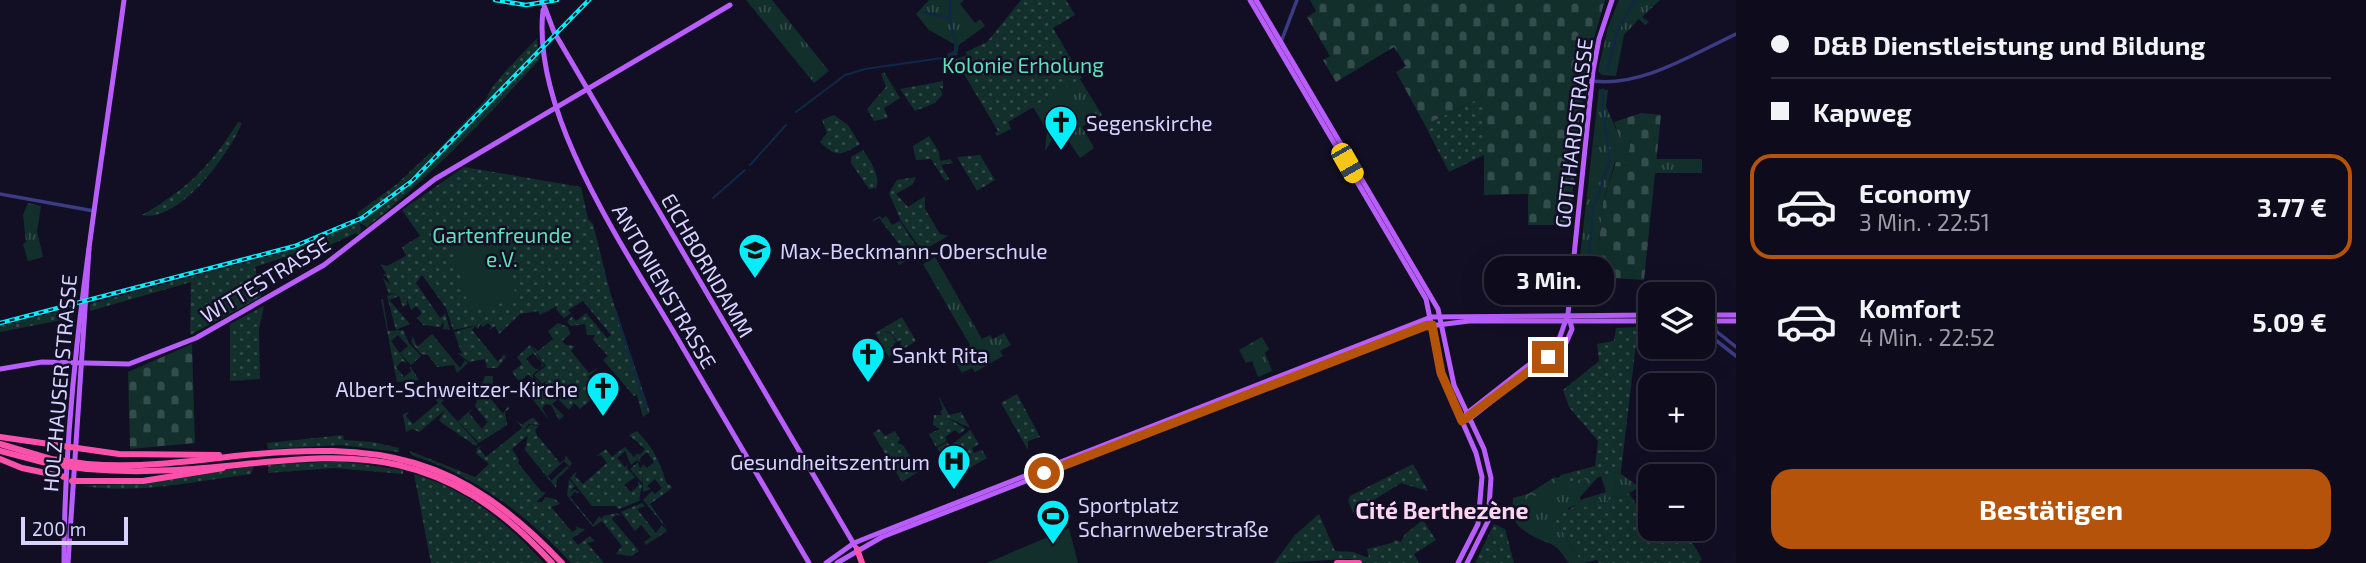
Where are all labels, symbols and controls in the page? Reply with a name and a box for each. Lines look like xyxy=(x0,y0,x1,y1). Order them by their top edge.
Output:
text: D&B Dienstleistung und Bildung xyxy=(1813,29,2205,60)
street label: GOTTHARDSTRASSE xyxy=(1549,37,1597,229)
park label: Kolonie Erholung xyxy=(942,52,1104,77)
text: Kapweg xyxy=(1813,96,1912,127)
church icon: Segenskirche xyxy=(1042,103,1080,152)
place label: Segenskirche xyxy=(1086,110,1213,135)
car xyxy=(1328,140,1367,186)
icon: car xyxy=(1775,175,1838,238)
text: Economy xyxy=(1859,177,1971,208)
street label: EICHBORNDAMM xyxy=(657,189,759,341)
text: 3.77 € xyxy=(2257,191,2327,222)
street label: ANTONIENSTRASSE xyxy=(608,199,722,373)
text: 3 Min. · 22:51 xyxy=(1859,208,1990,236)
park label: Gartenfreunde e.V. xyxy=(432,222,572,271)
street label: WITTESTRASSE xyxy=(196,230,334,328)
school or university icon: Max-Beckmann-Oberschule xyxy=(736,231,774,280)
place label: Max-Beckmann-Oberschule xyxy=(780,238,1047,263)
callout: 3 Min. xyxy=(1483,256,1613,304)
text: 3 Min. xyxy=(1517,266,1581,294)
street label: HOLZHAUSER STRASSE xyxy=(37,273,81,493)
map controls xyxy=(1638,282,1715,541)
button: layers xyxy=(1638,282,1715,359)
icon: car xyxy=(1775,290,1838,353)
text: Komfort xyxy=(1859,292,1961,323)
text: 5.09 € xyxy=(2252,306,2327,337)
text: 4 Min. · 22:52 xyxy=(1859,323,1995,351)
church icon: Sankt Rita xyxy=(849,335,887,384)
route end xyxy=(1532,341,1564,373)
place label: Sankt Rita xyxy=(892,342,989,367)
church icon: Albert-Schweitzer-Kirche xyxy=(584,369,622,418)
button: + xyxy=(1638,373,1715,450)
place label: Albert-Schweitzer-Kirche xyxy=(336,376,578,401)
hospital icon: Gesundheitszentrum xyxy=(935,442,973,491)
place label: Gesundheitszentrum xyxy=(730,449,930,474)
route start xyxy=(1028,457,1060,489)
button: − xyxy=(1638,464,1715,541)
button: Bestätigen xyxy=(1771,469,2331,549)
place label: Sportplatz Scharnweberstraße xyxy=(1078,492,1269,541)
district label: Cité Berthezène xyxy=(1356,496,1528,524)
sports icon: Sportplatz Scharnweberstraße xyxy=(1034,497,1072,546)
scale bar xyxy=(21,514,128,546)
text: 200 m xyxy=(32,517,86,540)

